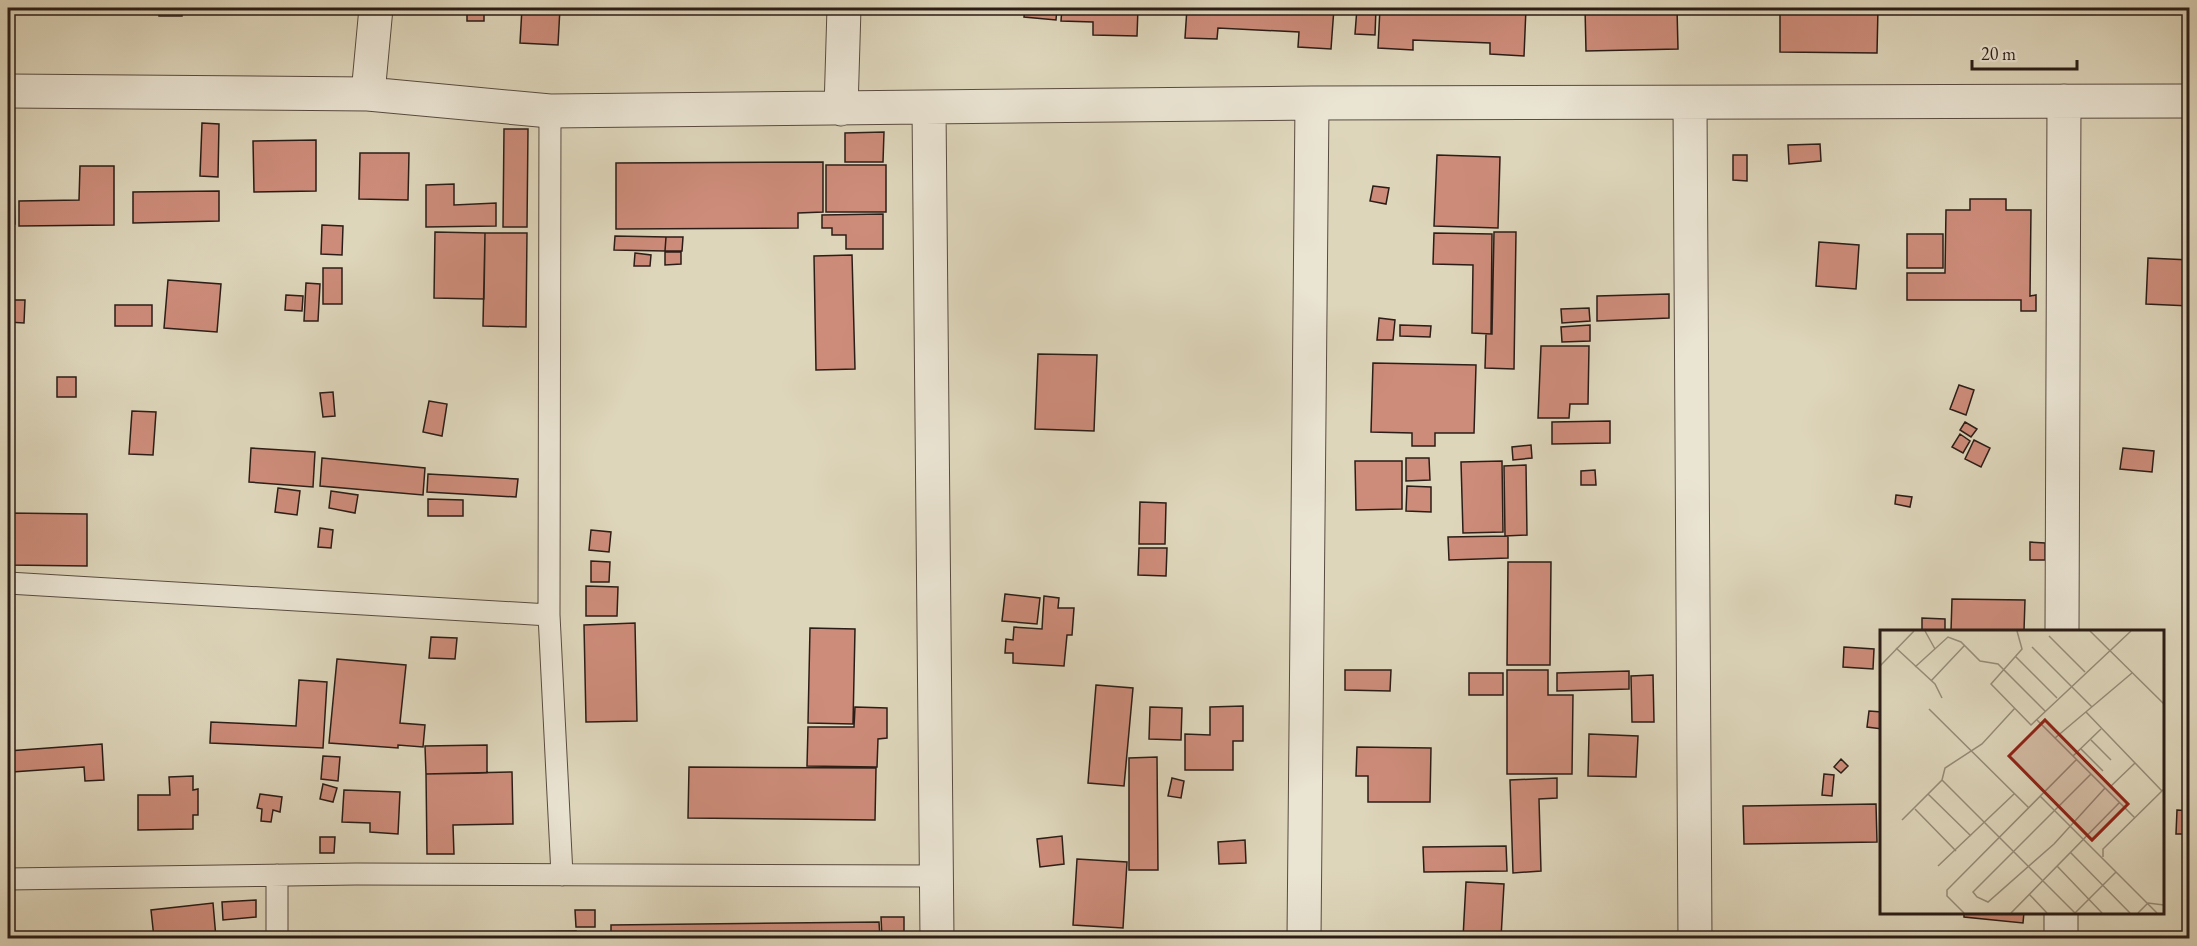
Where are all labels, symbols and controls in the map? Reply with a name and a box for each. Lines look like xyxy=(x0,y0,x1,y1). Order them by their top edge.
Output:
scale bar xyxy=(1972,33,2077,71)
text: 20 m xyxy=(1981,42,2016,65)
inset map xyxy=(1880,630,2164,913)

